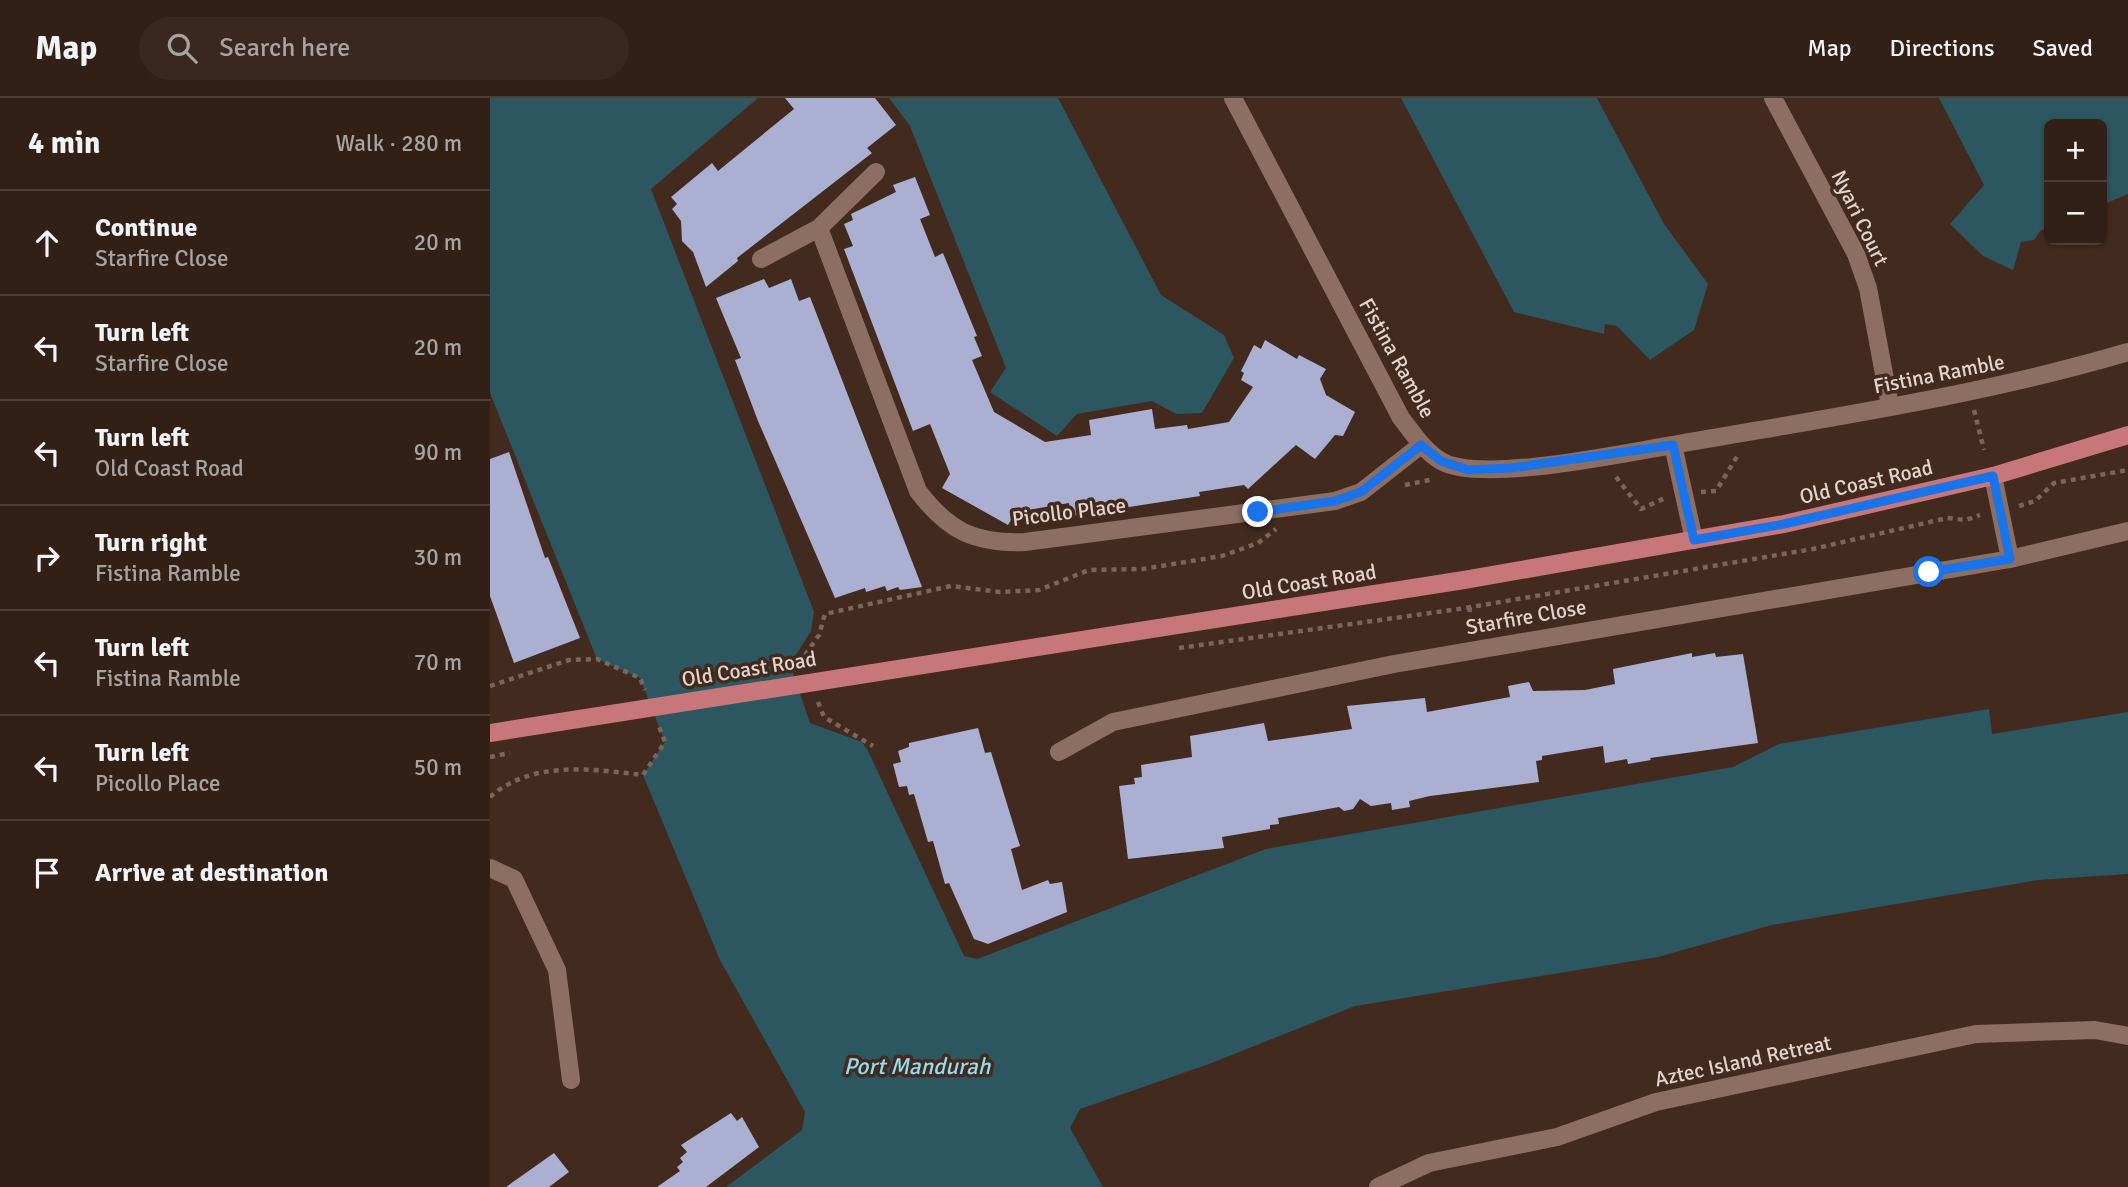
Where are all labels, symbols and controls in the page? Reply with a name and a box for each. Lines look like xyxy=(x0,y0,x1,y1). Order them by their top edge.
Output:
search box xyxy=(139,17,629,80)
text: Map xyxy=(35,28,97,69)
icon: search xyxy=(163,29,201,67)
text: Search here xyxy=(219,32,350,64)
text: Map xyxy=(1807,33,1852,63)
text: Directions xyxy=(1890,33,1995,63)
text: Saved xyxy=(2033,33,2093,63)
map controls xyxy=(2044,119,2107,245)
button: + xyxy=(2044,119,2107,182)
text: 4 min xyxy=(28,125,100,162)
text: Walk · 280 m xyxy=(336,129,462,158)
street label: Nyari Court xyxy=(1826,166,1894,270)
button: − xyxy=(2044,182,2107,245)
text: Continue xyxy=(95,212,197,244)
icon: ahead xyxy=(28,224,66,262)
text: 20 m xyxy=(414,228,462,257)
text: Starfire Close xyxy=(95,244,229,273)
street label: Fistina Ramble xyxy=(1353,293,1441,423)
text: Turn left xyxy=(95,317,189,349)
icon: left xyxy=(28,329,66,367)
text: 20 m xyxy=(414,333,462,362)
text: Starfire Close xyxy=(95,349,229,378)
street label: Fistina Ramble xyxy=(1871,349,2007,399)
text: Turn left xyxy=(95,422,189,454)
icon: left xyxy=(28,434,66,472)
text: 90 m xyxy=(414,438,462,467)
text: Old Coast Road xyxy=(95,454,244,483)
street label: Old Coast Road xyxy=(1797,454,1935,510)
street label: Picollo Place xyxy=(1010,492,1128,532)
route end xyxy=(1242,496,1273,527)
text: Turn right xyxy=(95,527,207,559)
icon: right xyxy=(28,539,66,577)
text: 30 m xyxy=(414,543,462,572)
route start xyxy=(1913,556,1944,587)
text: Fistina Ramble xyxy=(95,559,241,588)
street label: Old Coast Road xyxy=(1240,559,1378,605)
street label: Starfire Close xyxy=(1464,594,1588,640)
text: Turn left xyxy=(95,632,189,664)
icon: left xyxy=(28,644,66,682)
street label: Old Coast Road xyxy=(680,646,818,692)
text: 70 m xyxy=(414,648,462,677)
text: Fistina Ramble xyxy=(95,664,241,693)
text: Turn left xyxy=(95,737,189,769)
icon: left xyxy=(28,749,66,787)
text: 50 m xyxy=(414,753,462,782)
text: Picollo Place xyxy=(95,769,221,798)
icon: arrive xyxy=(28,854,66,892)
text: Arrive at destination xyxy=(95,857,328,889)
street label: Aztec Island Retreat xyxy=(1652,1030,1834,1092)
water label: Port Mandurah xyxy=(844,1052,992,1081)

